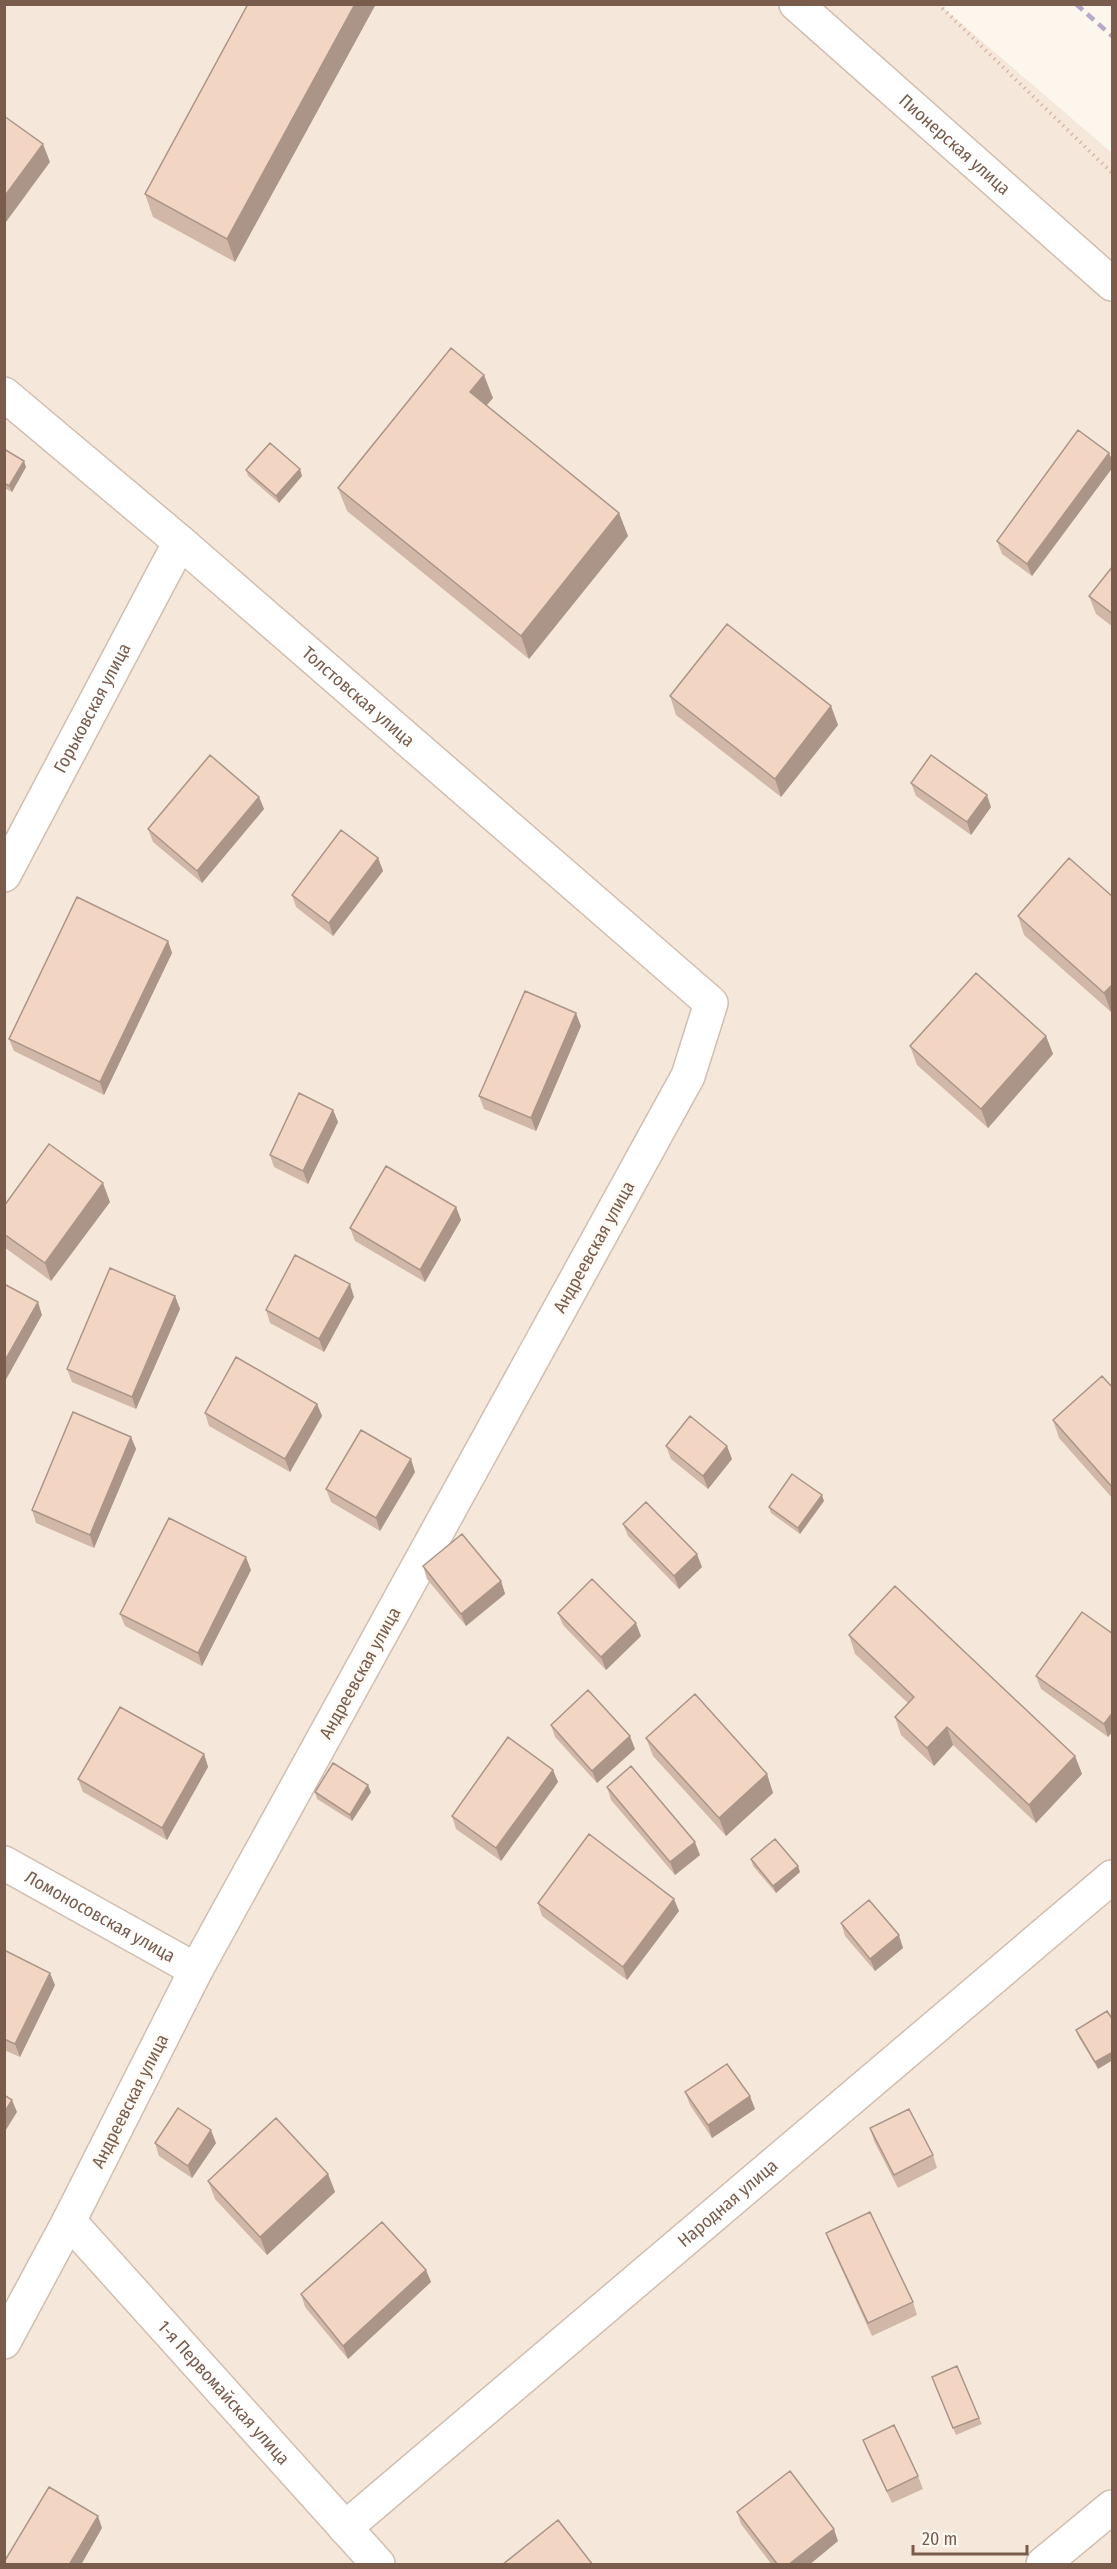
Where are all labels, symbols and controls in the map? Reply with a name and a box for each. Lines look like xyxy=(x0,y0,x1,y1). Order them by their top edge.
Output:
street label: Пионерская улица xyxy=(895,90,1015,200)
street label: Горьковская улица xyxy=(49,639,136,777)
street label: Толстовская улица xyxy=(297,642,419,752)
street label: Андреевская улица xyxy=(549,1177,639,1317)
street label: Андреевская улица xyxy=(315,1603,405,1743)
street label: Ломоносовская улица xyxy=(21,1866,179,1967)
street label: Андреевская улица xyxy=(87,2030,173,2172)
street label: Народная улица xyxy=(673,2154,782,2252)
street label: 1-я Первомайская улица xyxy=(153,2316,294,2470)
scale bar xyxy=(913,2518,1027,2556)
text: 20 m xyxy=(922,2528,957,2550)

